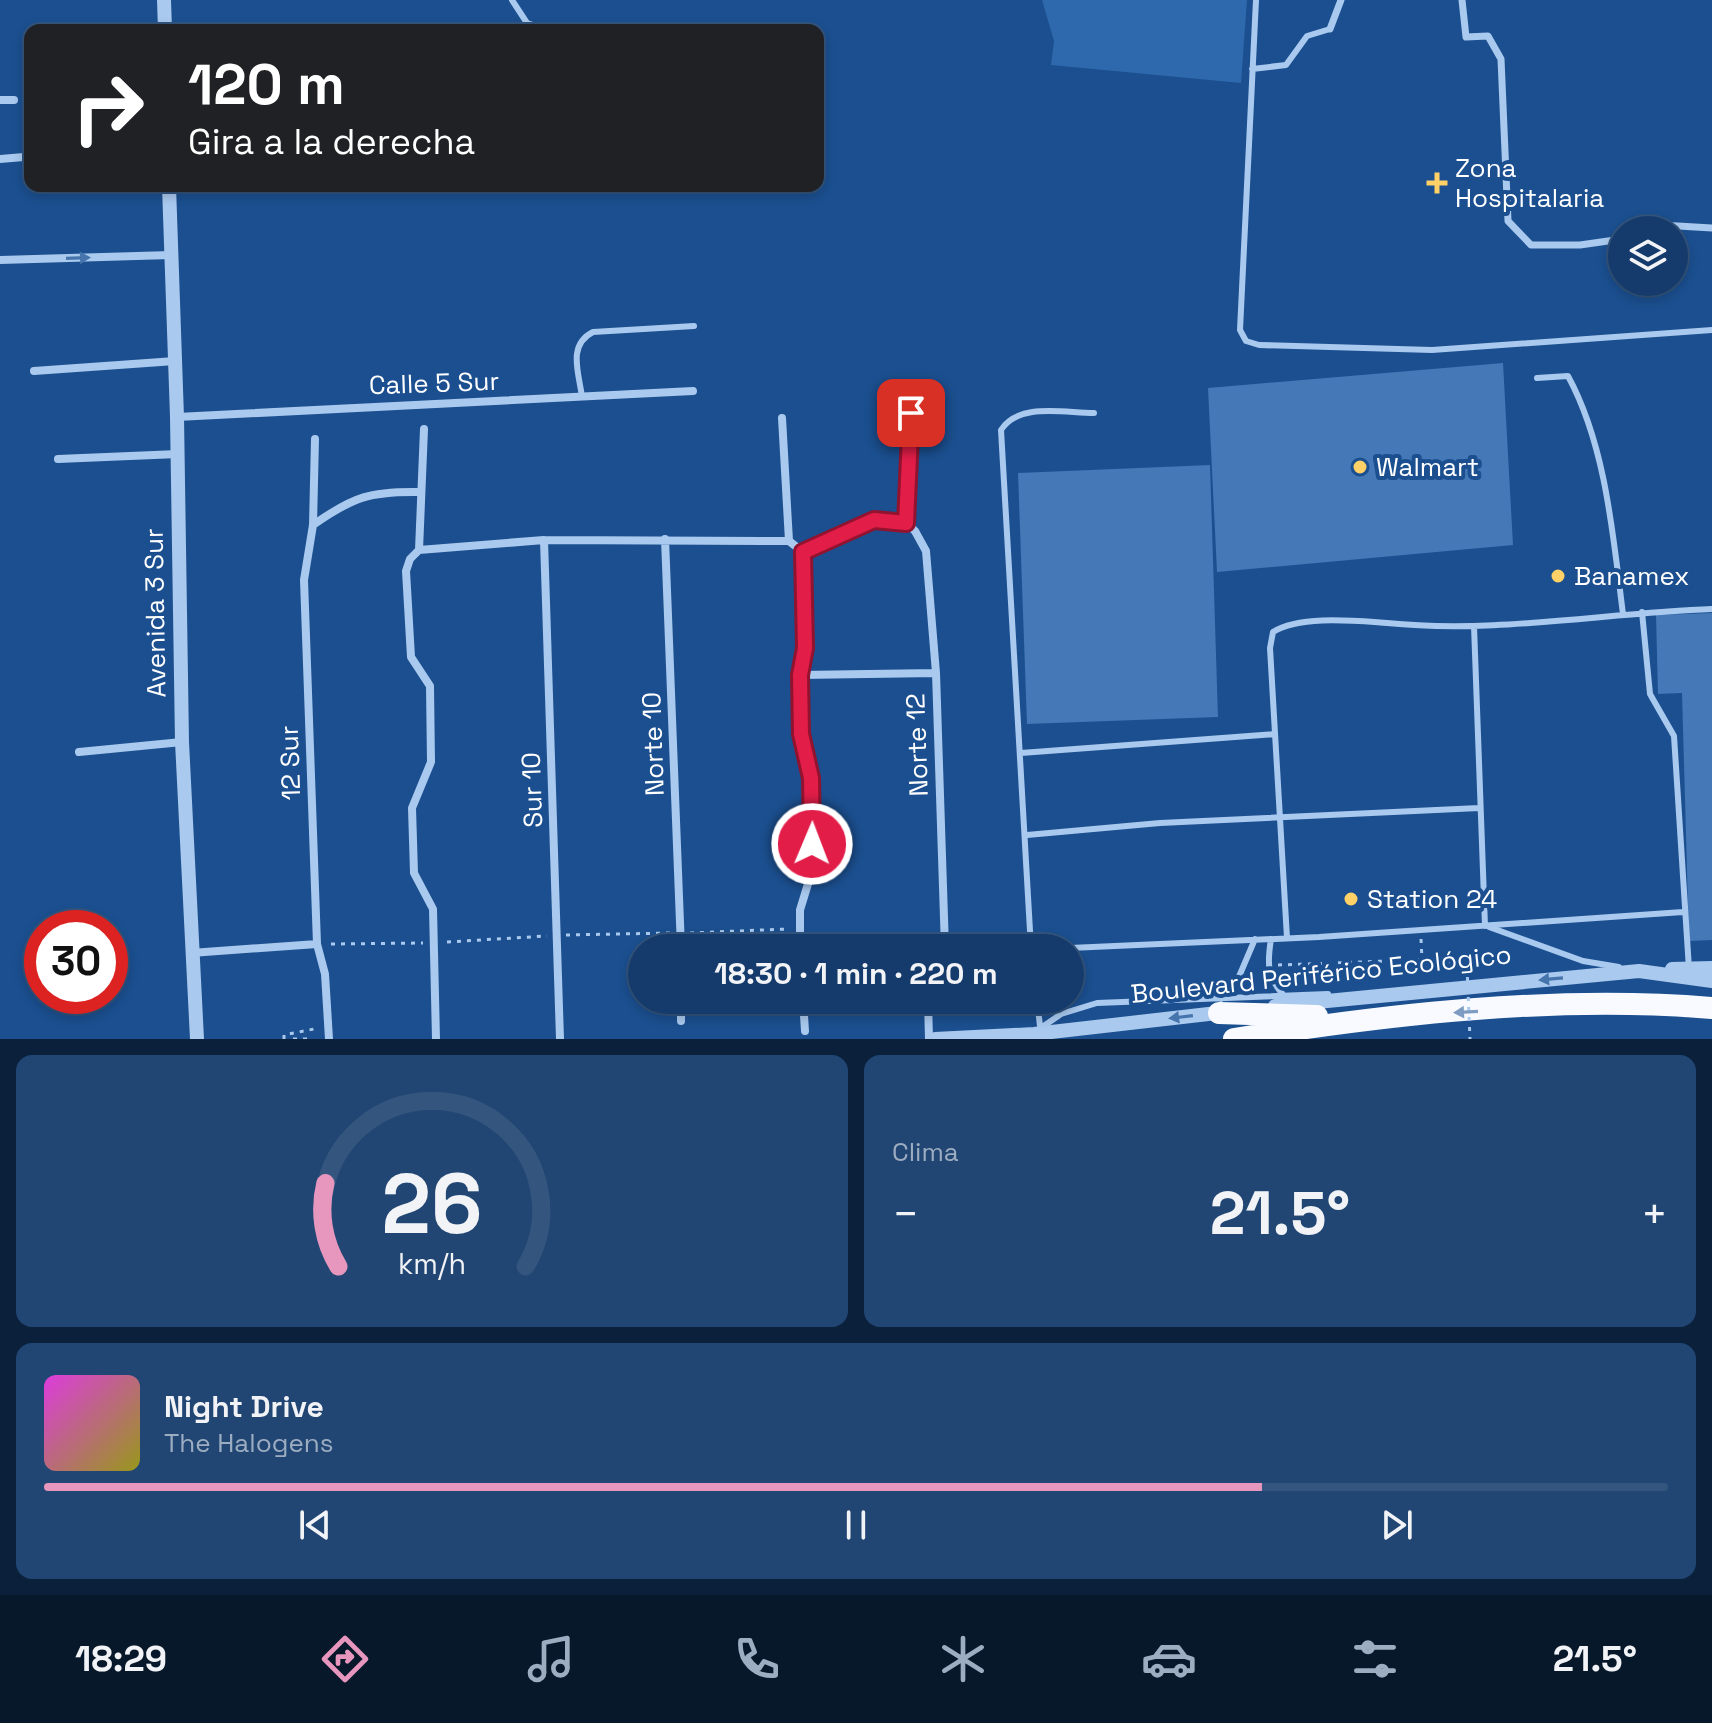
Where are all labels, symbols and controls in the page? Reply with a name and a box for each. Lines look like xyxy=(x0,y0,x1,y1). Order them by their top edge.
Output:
text: 120 m xyxy=(188,49,345,120)
icon: right xyxy=(56,56,160,160)
text: Gira a la derecha xyxy=(188,119,475,165)
place label: Zona Hospitalaria xyxy=(1455,151,1604,215)
marker: Zona Hospitalaria xyxy=(1426,172,1448,194)
map controls xyxy=(1608,216,1688,296)
button: layers xyxy=(1608,216,1688,296)
one-way arrow xyxy=(66,251,91,264)
street label: Calle 5 Sur xyxy=(368,364,500,402)
pin xyxy=(877,379,945,447)
icon: arrive xyxy=(889,391,933,435)
place label: Walmart xyxy=(1376,450,1479,484)
marker: Walmart xyxy=(1351,458,1369,476)
street label: Avenida 3 Sur xyxy=(137,528,173,698)
place label: Banamex xyxy=(1574,559,1689,593)
marker: Banamex xyxy=(1549,567,1567,585)
street label: Norte 10 xyxy=(634,691,672,797)
street label: Norte 12 xyxy=(898,693,936,797)
street label: 12 Sur xyxy=(272,725,308,801)
street label: Sur 10 xyxy=(514,751,550,829)
position arrow xyxy=(770,802,854,886)
place label: Station 24 xyxy=(1367,882,1497,916)
marker: Station 24 xyxy=(1342,890,1360,908)
speed limit sign: 30 xyxy=(24,910,128,1014)
street label: Boulevard Periférico Ecológico xyxy=(1129,937,1513,1011)
text: 18:30 · 1 min · 220 m xyxy=(714,954,998,993)
one-way arrow xyxy=(1538,972,1563,985)
one-way arrow xyxy=(1453,1006,1478,1019)
one-way arrow xyxy=(1168,1010,1193,1023)
text: Clima xyxy=(892,1135,959,1169)
text: 26 xyxy=(382,1151,482,1257)
text: 21.5° xyxy=(1210,1175,1350,1252)
text: − xyxy=(892,1186,919,1242)
text: + xyxy=(1641,1186,1668,1242)
text: km/h xyxy=(398,1246,466,1282)
text: Night Drive xyxy=(164,1387,324,1426)
text: The Halogens xyxy=(164,1426,333,1460)
icon: previous xyxy=(293,1503,337,1547)
icon: pause xyxy=(834,1503,878,1547)
icon: next xyxy=(1375,1503,1419,1547)
icon: directions xyxy=(317,1631,373,1687)
icon: music xyxy=(523,1631,579,1687)
icon: phone xyxy=(729,1631,785,1687)
icon: climate xyxy=(935,1631,991,1687)
icon: car xyxy=(1141,1631,1197,1687)
icon: filters xyxy=(1347,1631,1403,1687)
text: 18:29 xyxy=(75,1636,167,1682)
text: 21.5° xyxy=(1553,1636,1637,1682)

